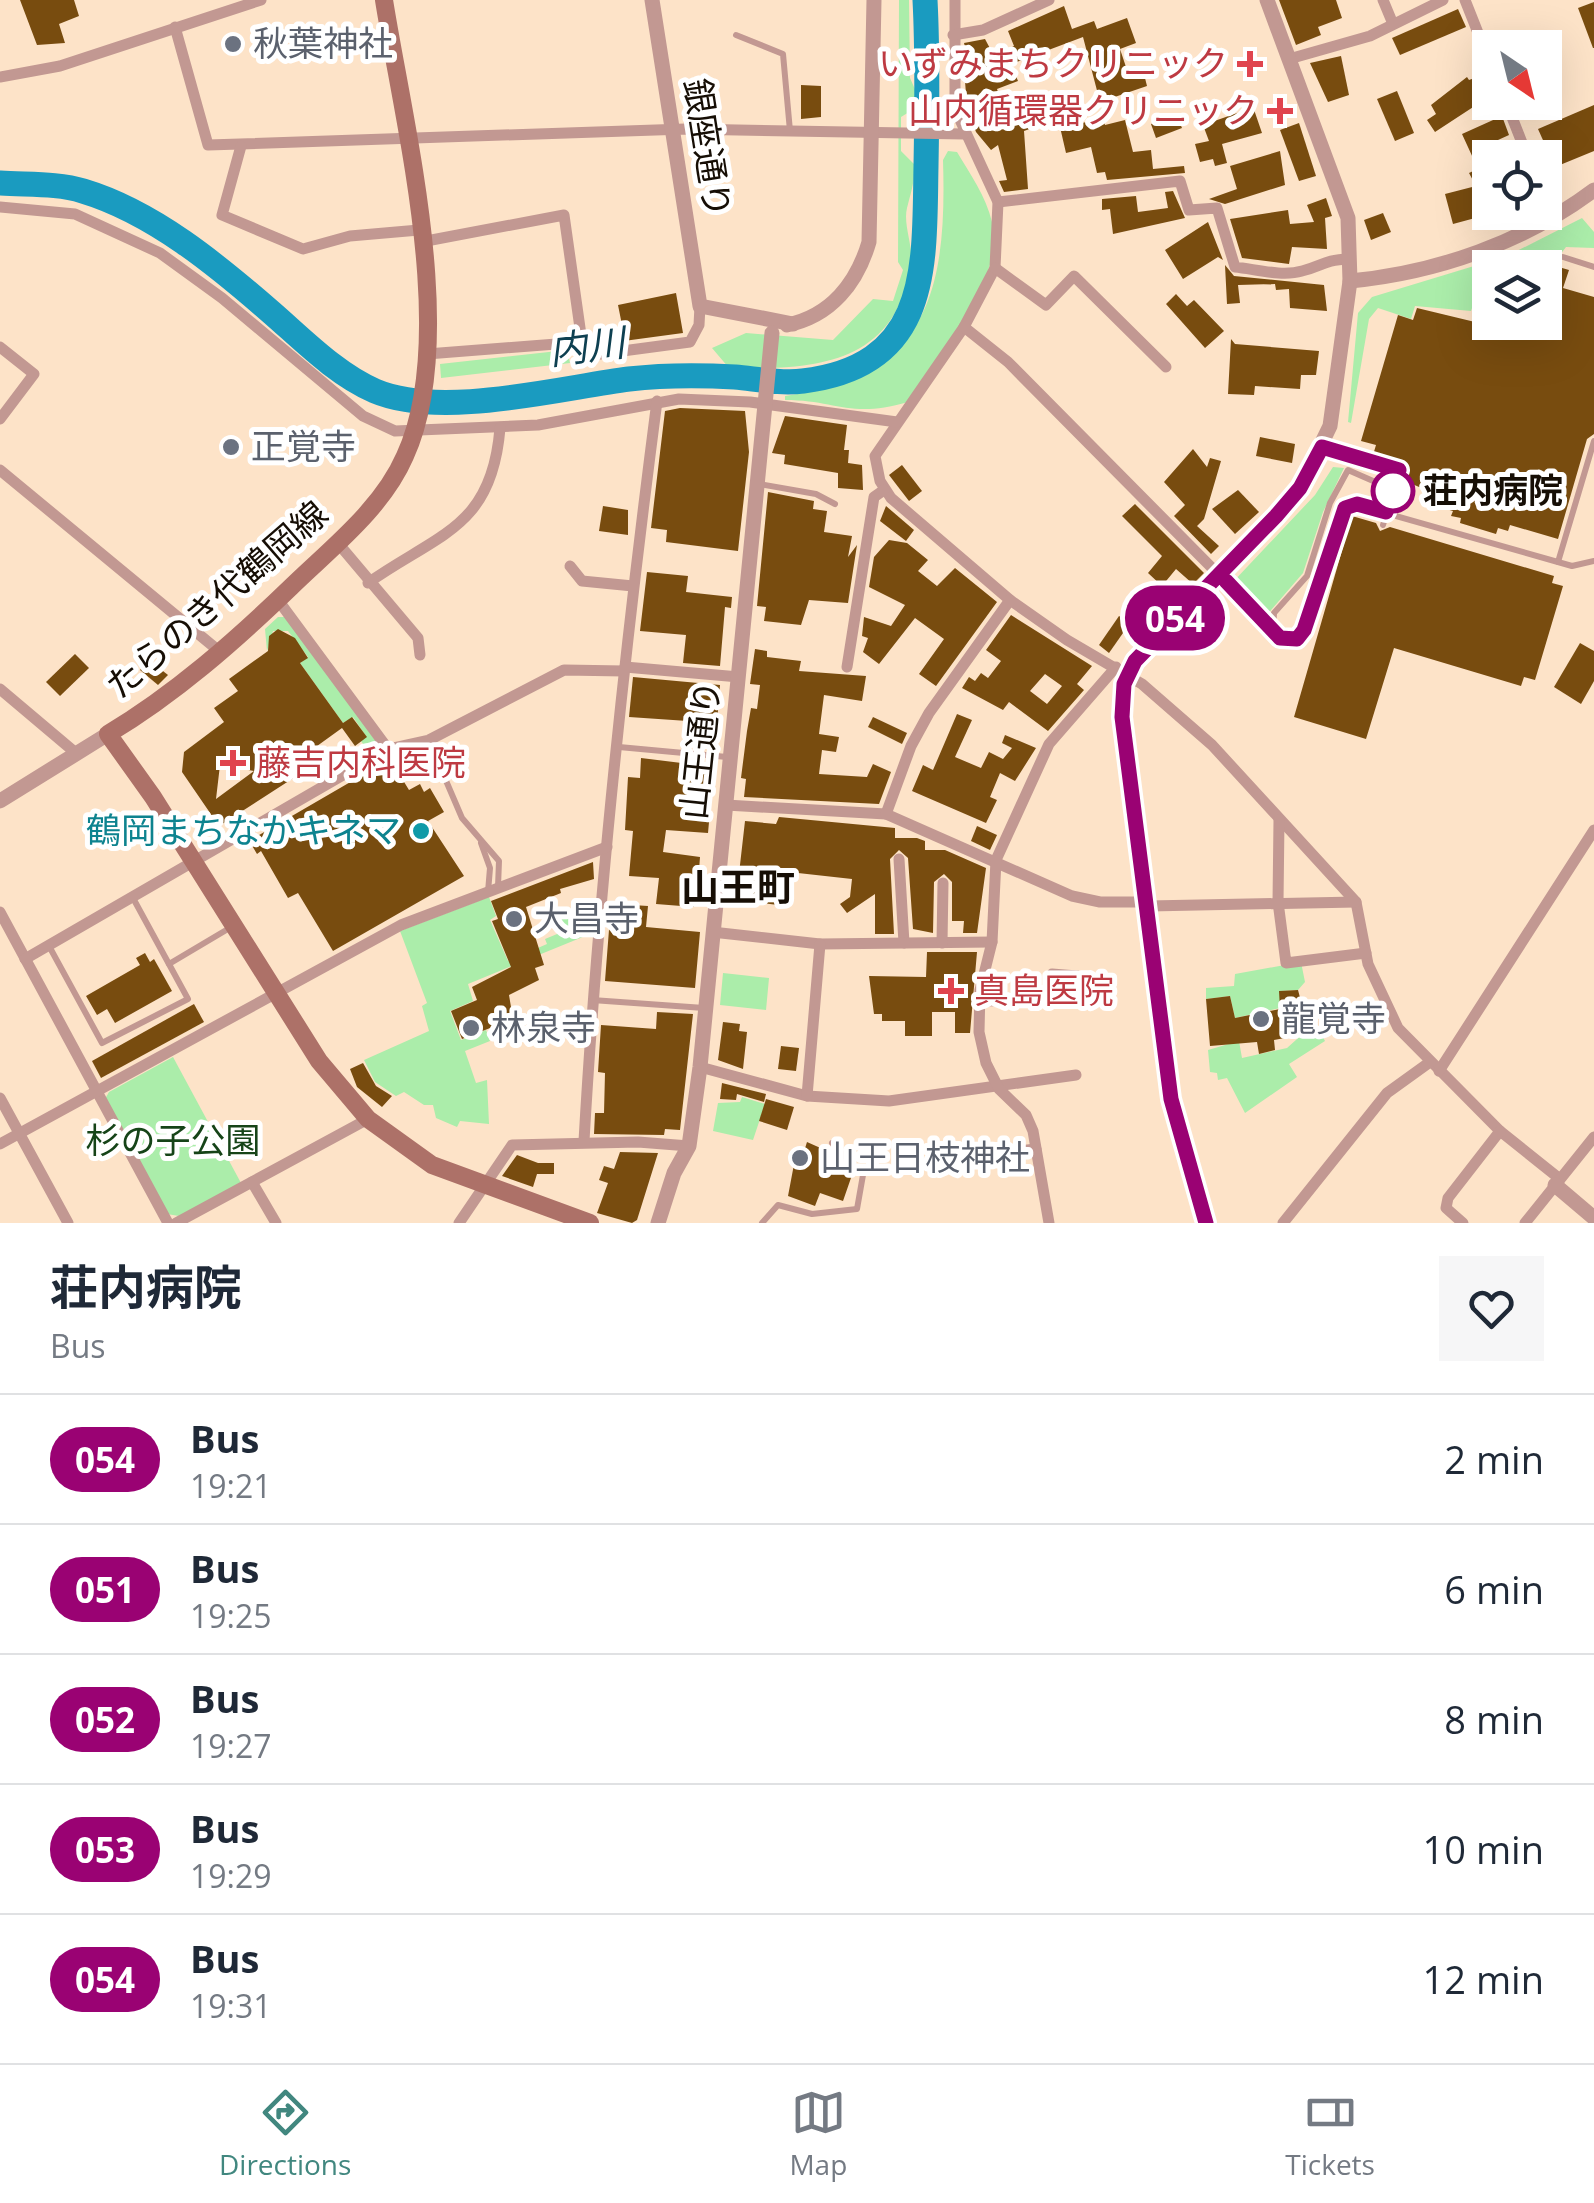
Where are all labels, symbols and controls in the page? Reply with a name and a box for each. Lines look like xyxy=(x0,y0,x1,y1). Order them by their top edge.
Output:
place label: 秋葉神社 xyxy=(253,19,393,66)
north arrow xyxy=(1472,30,1562,120)
map controls xyxy=(1472,30,1562,340)
marker: 秋葉神社 xyxy=(222,33,244,55)
place label: いずみまちクリニック xyxy=(878,39,1228,86)
marker: いずみまちクリニック xyxy=(1237,51,1263,77)
street label: 銀座通り xyxy=(674,75,743,221)
place label: 山内循環器クリニック xyxy=(908,86,1258,133)
marker: 山内循環器クリニック xyxy=(1267,98,1293,124)
button: locate xyxy=(1472,140,1562,230)
button: layers xyxy=(1472,250,1562,340)
water label: 内川 xyxy=(546,314,632,375)
place label: 正覚寺 xyxy=(251,422,356,469)
marker: 正覚寺 xyxy=(220,436,242,458)
place label: 荘内病院 xyxy=(1423,466,1563,513)
marker: 荘内病院 xyxy=(1372,470,1414,512)
street label: たらのき代鶴岡線 xyxy=(95,490,337,708)
line badge: 054 xyxy=(1118,586,1232,650)
text: 054 xyxy=(1145,595,1205,642)
street label: 山王通り xyxy=(669,678,730,822)
place label: 藤吉内科医院 xyxy=(256,738,466,785)
marker: 藤吉内科医院 xyxy=(220,750,246,776)
place label: 鶴岡まちなかキネマ xyxy=(86,806,401,853)
marker: 鶴岡まちなかキネマ xyxy=(410,820,432,842)
district label: 山王町 xyxy=(681,860,795,912)
place label: 大昌寺 xyxy=(534,894,639,941)
marker: 大昌寺 xyxy=(503,908,525,930)
place label: 真島医院 xyxy=(974,966,1114,1013)
marker: 真島医院 xyxy=(938,978,964,1004)
place label: 龍覚寺 xyxy=(1281,994,1386,1041)
place label: 林泉寺 xyxy=(491,1003,596,1050)
marker: 龍覚寺 xyxy=(1250,1008,1272,1030)
marker: 林泉寺 xyxy=(460,1017,482,1039)
park label: 杉の子公園 xyxy=(85,1116,261,1163)
place label: 山王日枝神社 xyxy=(820,1133,1030,1180)
marker: 山王日枝神社 xyxy=(789,1147,811,1169)
text: 荘内病院 xyxy=(50,1254,242,1319)
button: heart xyxy=(1439,1256,1544,1361)
text: Bus xyxy=(50,1324,106,1367)
text: Bus xyxy=(190,1412,259,1464)
text: 2 min xyxy=(1444,1433,1544,1485)
text: 054 xyxy=(75,1436,135,1483)
text: 19:21 xyxy=(190,1464,272,1507)
text: Bus xyxy=(190,1542,259,1594)
text: 6 min xyxy=(1444,1563,1544,1615)
text: 051 xyxy=(75,1566,135,1613)
text: 19:25 xyxy=(190,1594,272,1637)
text: Bus xyxy=(190,1672,259,1724)
text: 8 min xyxy=(1444,1693,1544,1745)
text: 052 xyxy=(75,1696,135,1743)
text: 19:27 xyxy=(190,1724,272,1767)
text: Bus xyxy=(190,1802,259,1854)
text: 10 min xyxy=(1423,1823,1544,1875)
text: 053 xyxy=(75,1826,135,1873)
text: 19:29 xyxy=(190,1854,272,1897)
text: Bus xyxy=(190,1932,259,1984)
text: 12 min xyxy=(1423,1953,1544,2005)
text: 054 xyxy=(75,1956,135,2003)
text: 19:31 xyxy=(190,1984,272,2027)
tab: Directions xyxy=(219,2085,351,2183)
tab: Map xyxy=(789,2085,847,2183)
tab: Tickets xyxy=(1285,2085,1375,2183)

